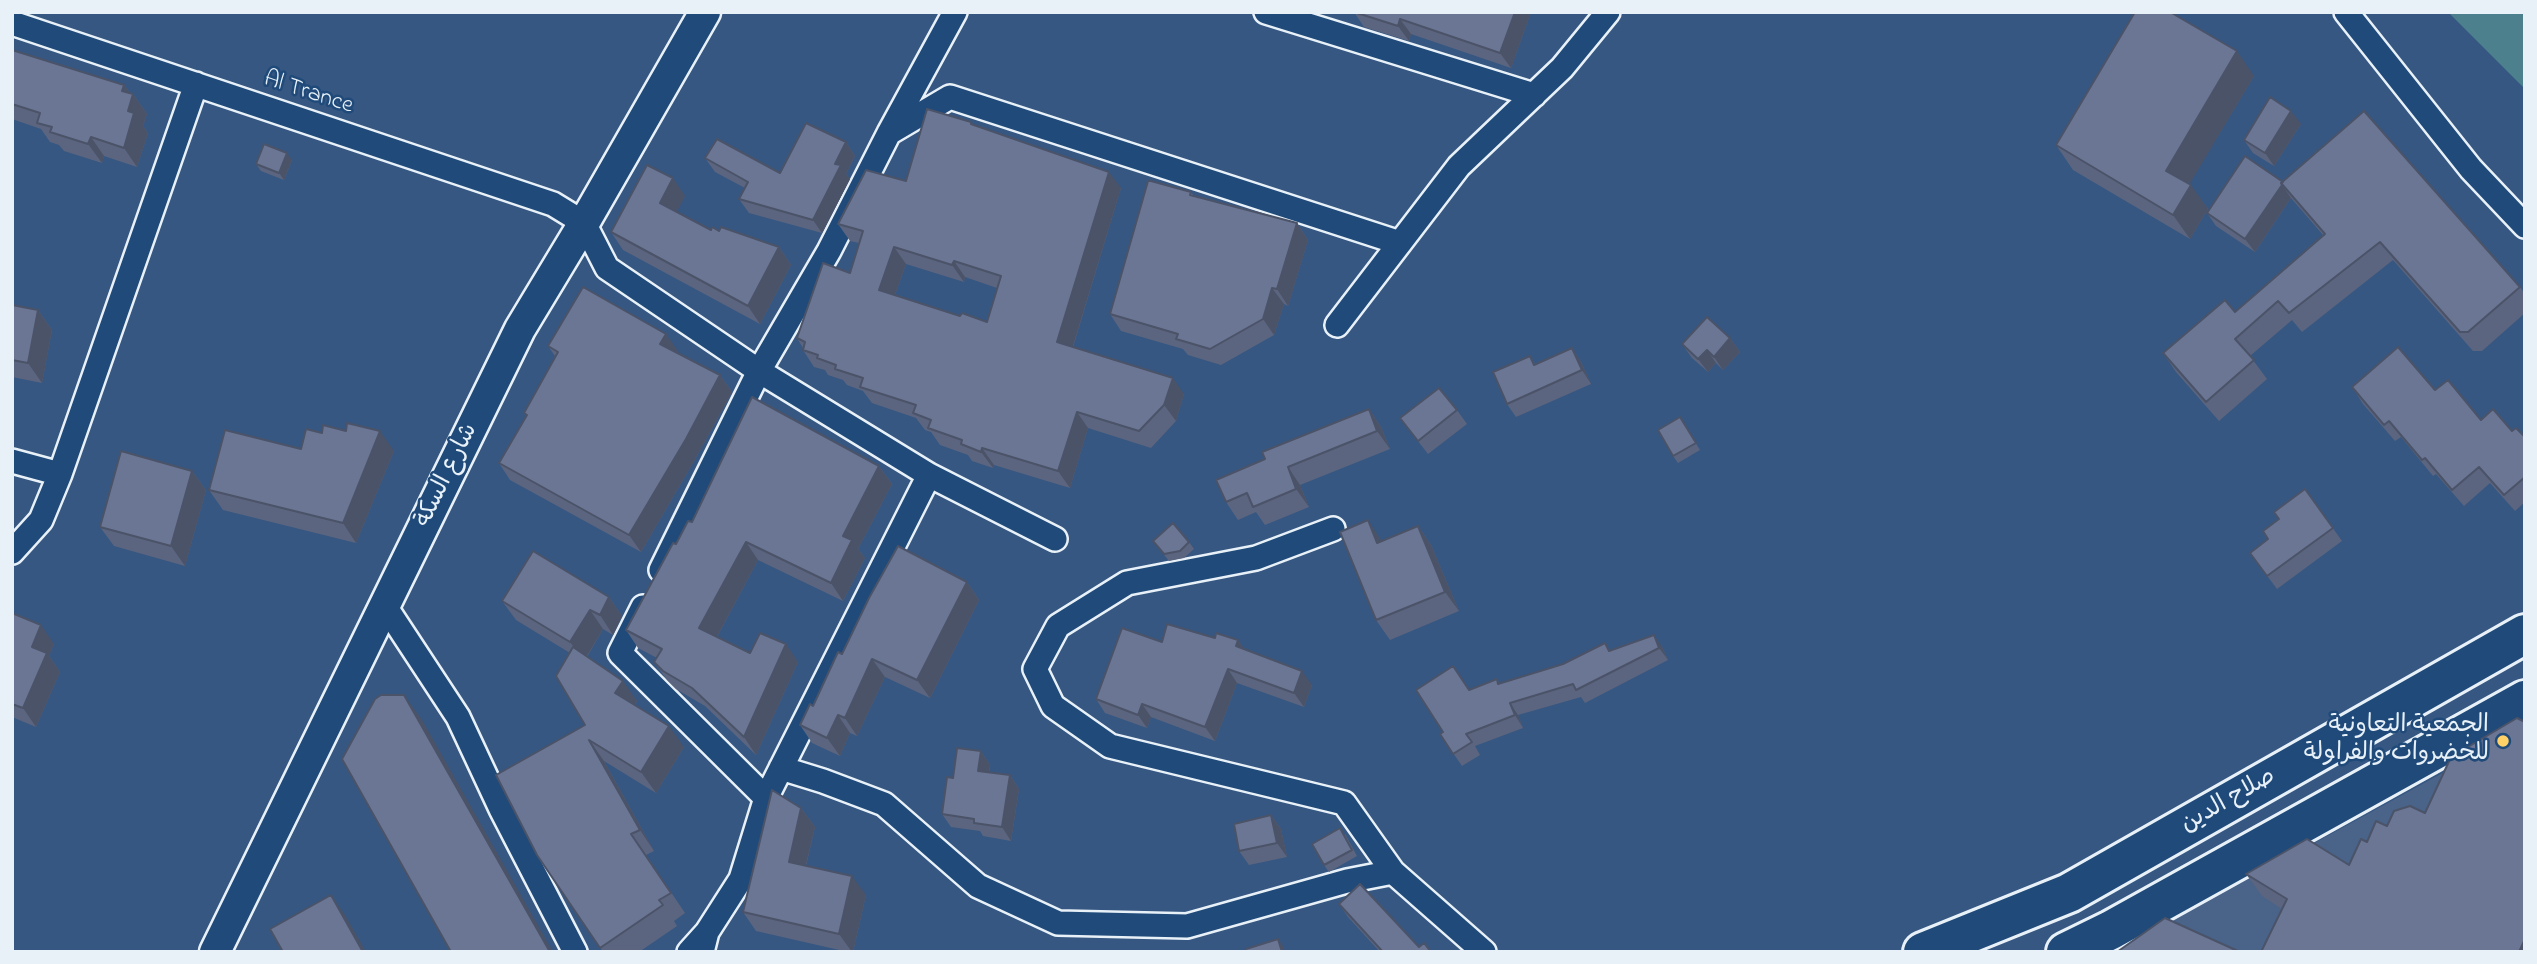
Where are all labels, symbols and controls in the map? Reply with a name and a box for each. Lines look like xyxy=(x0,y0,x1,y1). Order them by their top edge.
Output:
street label: Al Trance xyxy=(260,66,356,122)
street label: شارع السكة xyxy=(411,419,485,533)
place label: الجمعية التعاونية للخضروات والفراولة xyxy=(2304,713,2489,769)
marker: الجمعية التعاونية للخضروات والفراولة xyxy=(2495,733,2511,749)
street label: صلاح الدين xyxy=(2176,763,2282,841)

